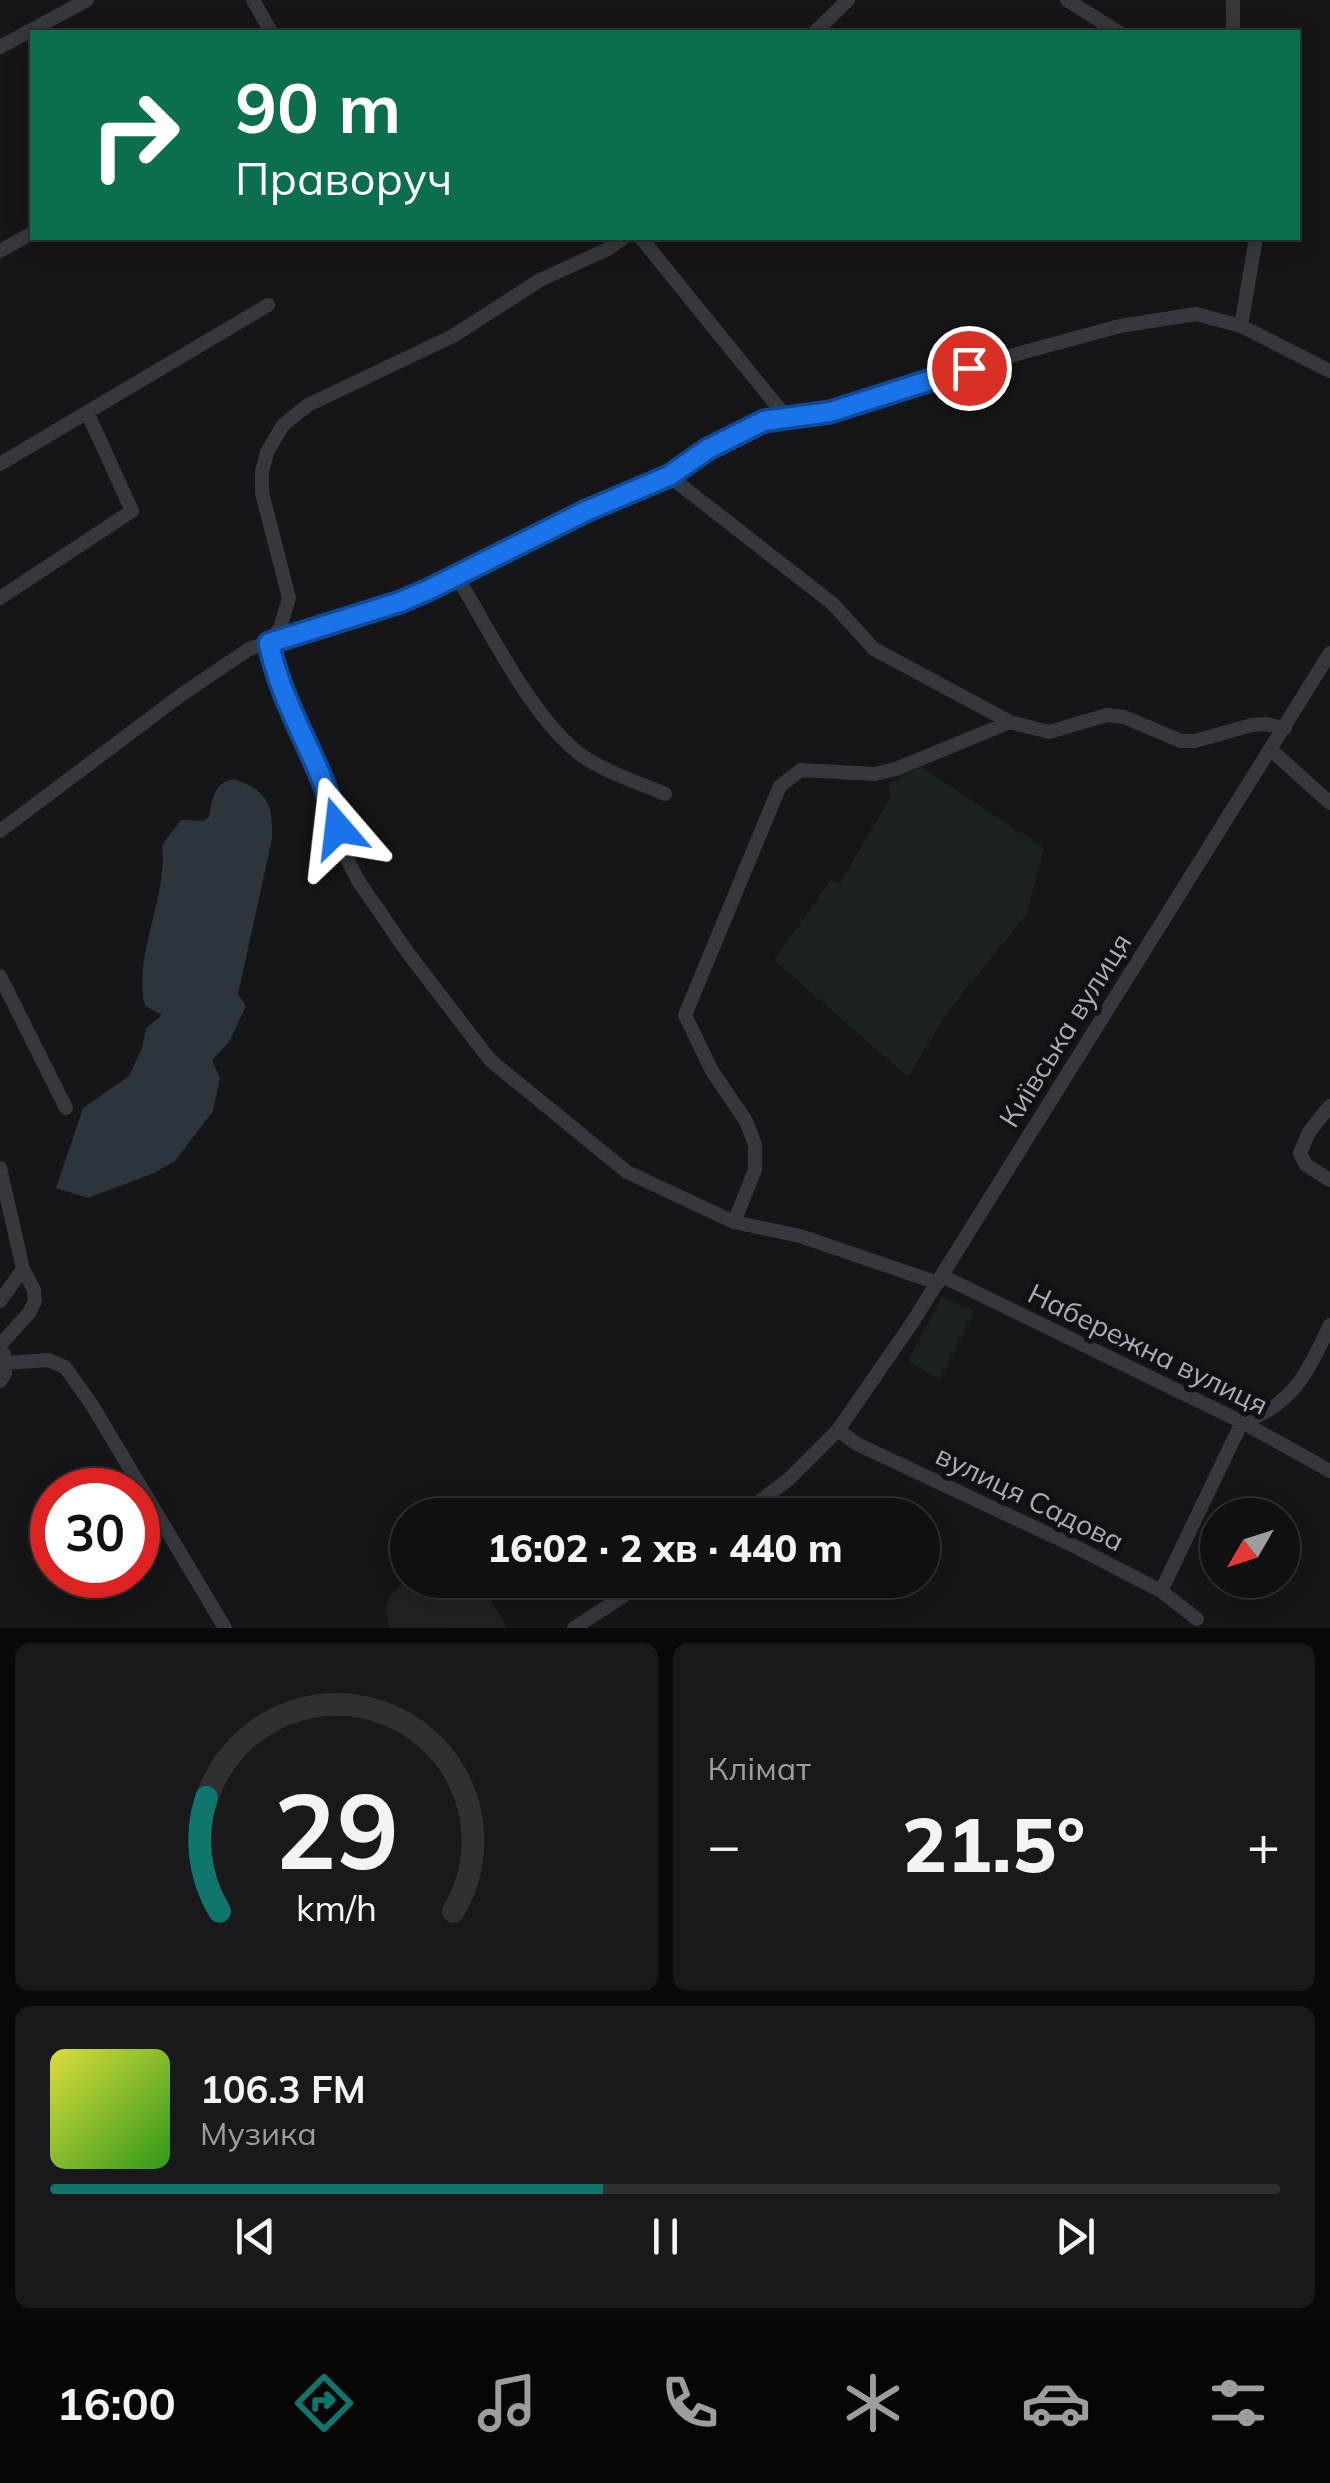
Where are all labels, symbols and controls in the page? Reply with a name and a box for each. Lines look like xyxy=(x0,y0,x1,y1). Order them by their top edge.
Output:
text: 90 m xyxy=(235,63,401,151)
icon: right xyxy=(70,70,200,200)
text: Праворуч xyxy=(235,150,452,206)
pin xyxy=(927,326,1012,411)
icon: arrive xyxy=(942,341,997,396)
position arrow xyxy=(286,776,390,880)
street label: Київська вулиця xyxy=(991,926,1138,1133)
street label: Набережна вулиця xyxy=(1023,1275,1274,1422)
street label: вулиця Садова xyxy=(931,1437,1130,1558)
speed limit sign: 30 xyxy=(30,1468,160,1598)
north arrow xyxy=(1200,1498,1300,1598)
map controls xyxy=(1200,1498,1300,1598)
text: 16:02 · 2 хв · 440 m xyxy=(487,1524,843,1572)
text: Клімат xyxy=(708,1748,811,1788)
text: 29 xyxy=(274,1764,399,1895)
text: 21.5° xyxy=(902,1797,1085,1891)
text: − xyxy=(708,1810,741,1879)
text: + xyxy=(1247,1810,1280,1879)
text: km/h xyxy=(296,1885,377,1930)
text: 106.3 FM xyxy=(200,2065,366,2113)
text: Музика xyxy=(200,2113,317,2153)
icon: previous xyxy=(228,2209,283,2264)
icon: pause xyxy=(638,2209,693,2264)
icon: next xyxy=(1048,2209,1103,2264)
icon: directions xyxy=(289,2368,359,2438)
icon: music xyxy=(472,2368,542,2438)
icon: phone xyxy=(655,2368,725,2438)
icon: climate xyxy=(838,2368,908,2438)
icon: car xyxy=(1021,2368,1091,2438)
icon: filters xyxy=(1203,2368,1273,2438)
text: 16:00 xyxy=(56,2375,176,2431)

